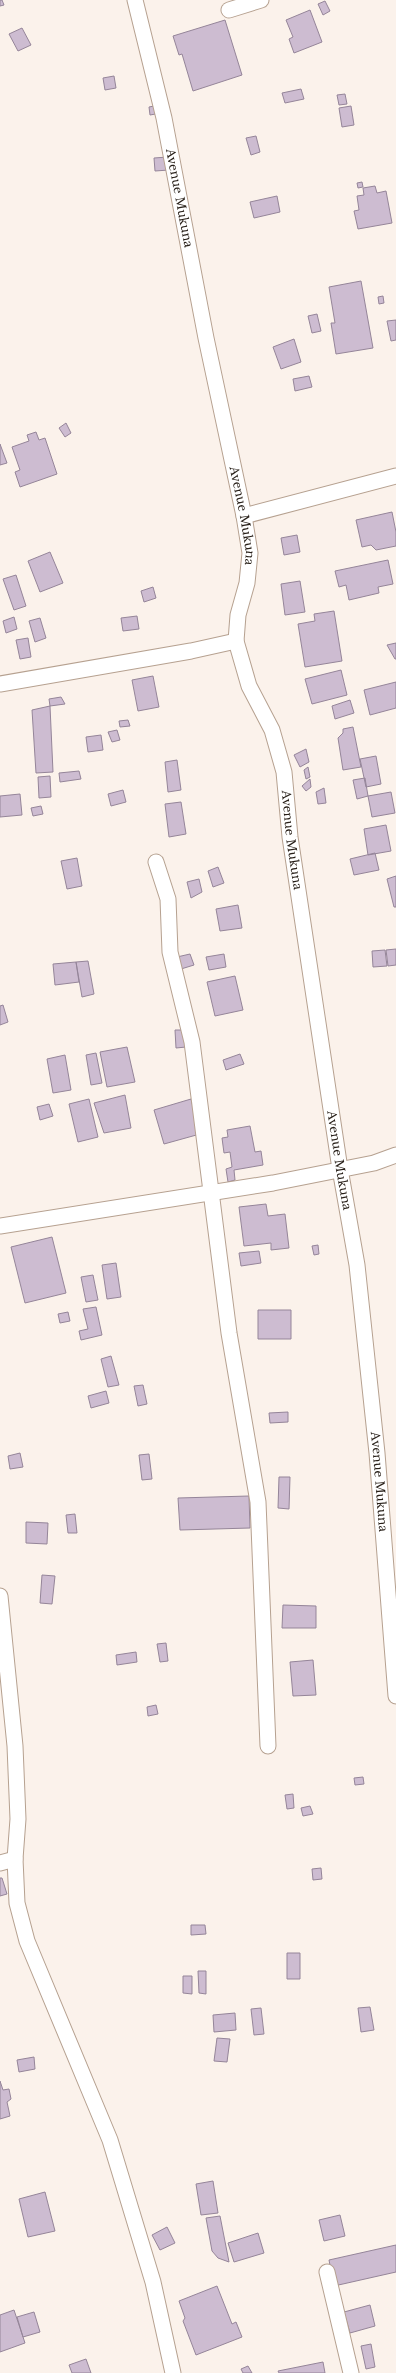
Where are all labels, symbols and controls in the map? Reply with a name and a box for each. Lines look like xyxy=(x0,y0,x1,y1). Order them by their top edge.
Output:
street label: Avenue Mukuna xyxy=(163,146,197,249)
street label: Avenue Mukuna xyxy=(226,464,258,566)
street label: Avenue Mukuna xyxy=(279,788,306,891)
street label: Avenue Mukuna xyxy=(324,1109,355,1212)
street label: Avenue Mukuna xyxy=(368,1430,391,1533)

